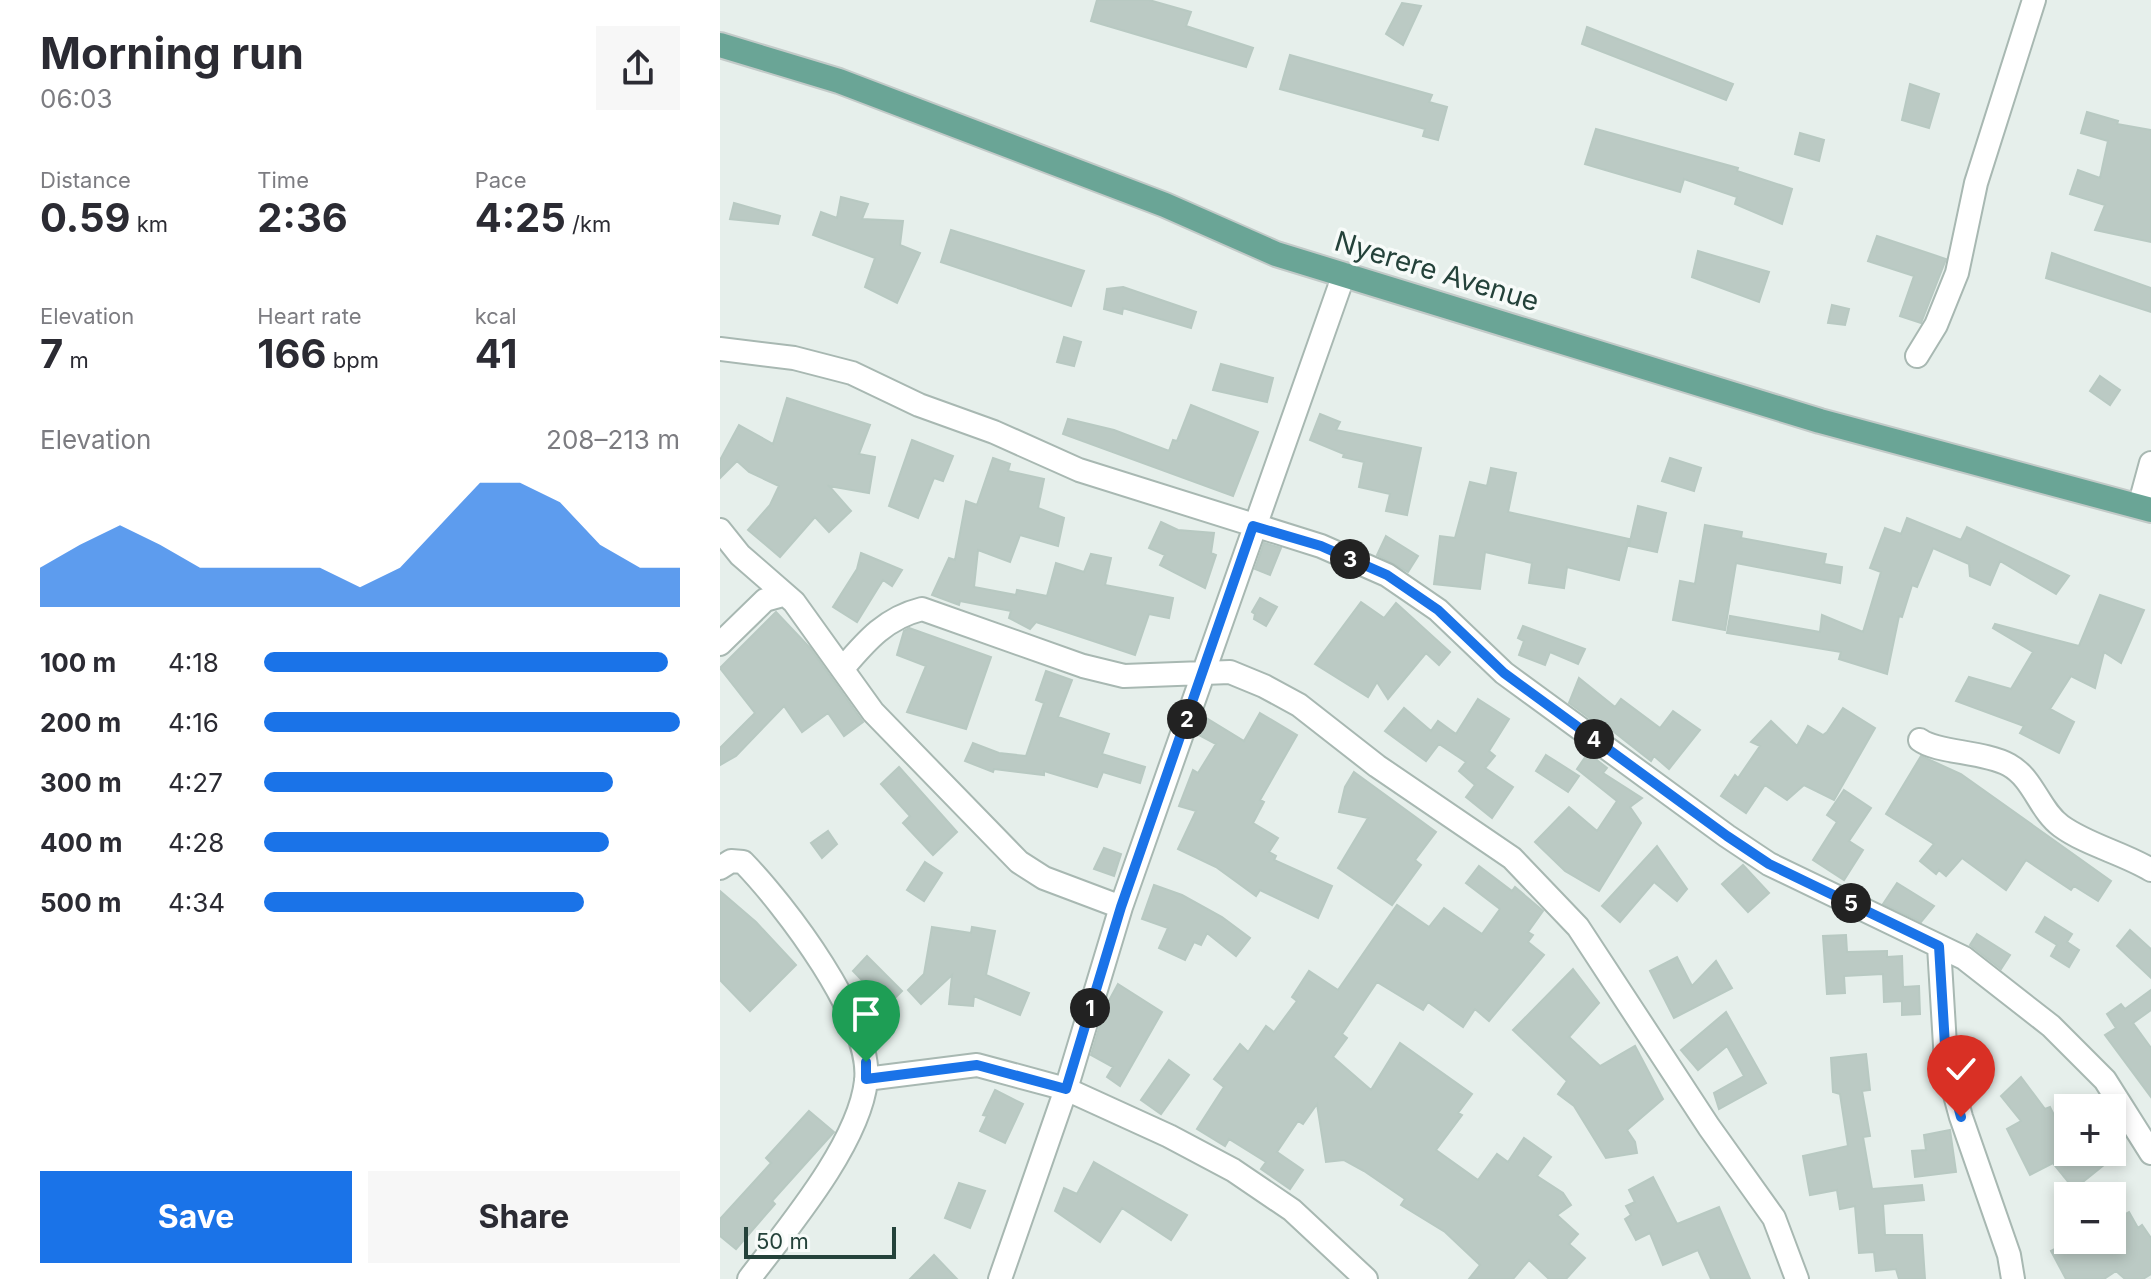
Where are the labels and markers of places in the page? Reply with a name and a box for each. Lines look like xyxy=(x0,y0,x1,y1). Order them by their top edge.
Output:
pin: 3 xyxy=(1330,539,1370,579)
pin: 2 xyxy=(1167,699,1207,739)
pin: 4 xyxy=(1574,719,1614,759)
pin: 5 xyxy=(1831,883,1871,923)
pin xyxy=(832,980,900,1062)
pin: 1 xyxy=(1070,988,1110,1028)
pin xyxy=(1927,1035,1995,1117)

